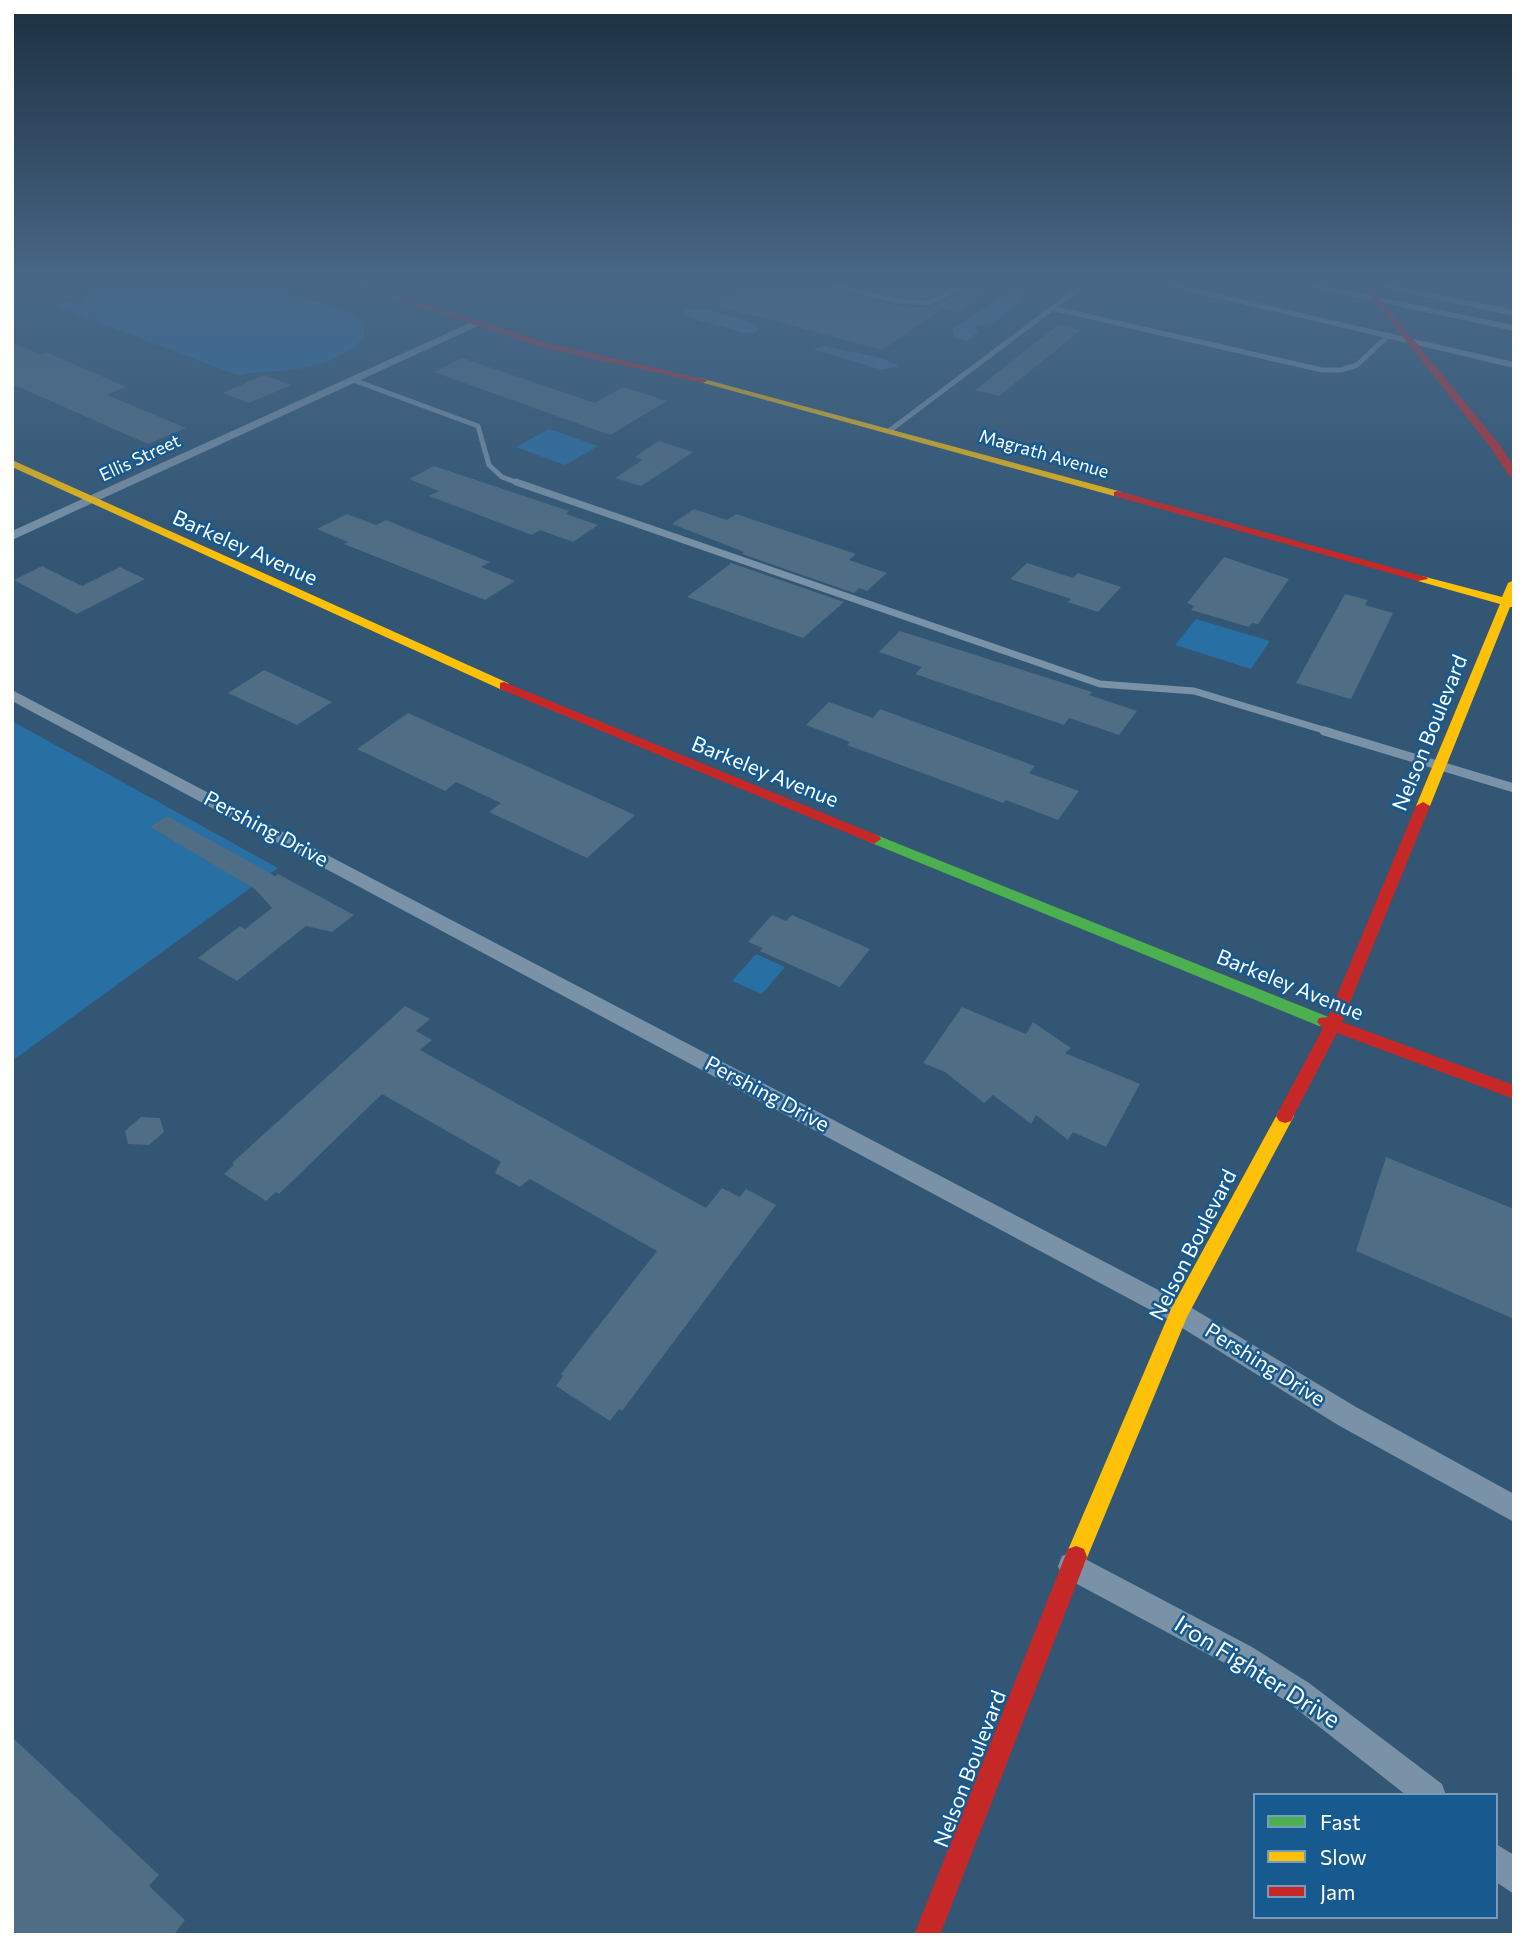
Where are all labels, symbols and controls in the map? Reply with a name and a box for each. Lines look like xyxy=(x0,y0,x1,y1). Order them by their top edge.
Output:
street label: Magrath Avenue xyxy=(977,425,1111,483)
street label: Ellis Street xyxy=(96,430,184,486)
street label: Barkeley Avenue xyxy=(169,505,321,591)
street label: Nelson Boulevard xyxy=(1387,651,1473,815)
street label: Barkeley Avenue xyxy=(688,731,842,813)
street label: Pershing Drive xyxy=(200,786,332,872)
street label: Barkeley Avenue xyxy=(1213,944,1367,1026)
street label: Pershing Drive xyxy=(701,1051,833,1137)
street label: Nelson Boulevard xyxy=(1144,1165,1242,1325)
street label: Pershing Drive xyxy=(1200,1318,1330,1412)
street label: Iron Fighter Drive xyxy=(1169,1610,1345,1734)
street label: Nelson Boulevard xyxy=(928,1687,1012,1851)
legend xyxy=(1253,1793,1498,1919)
text: Fast xyxy=(1320,1809,1361,1834)
text: Slow xyxy=(1320,1844,1367,1869)
text: Jam xyxy=(1320,1879,1355,1904)

